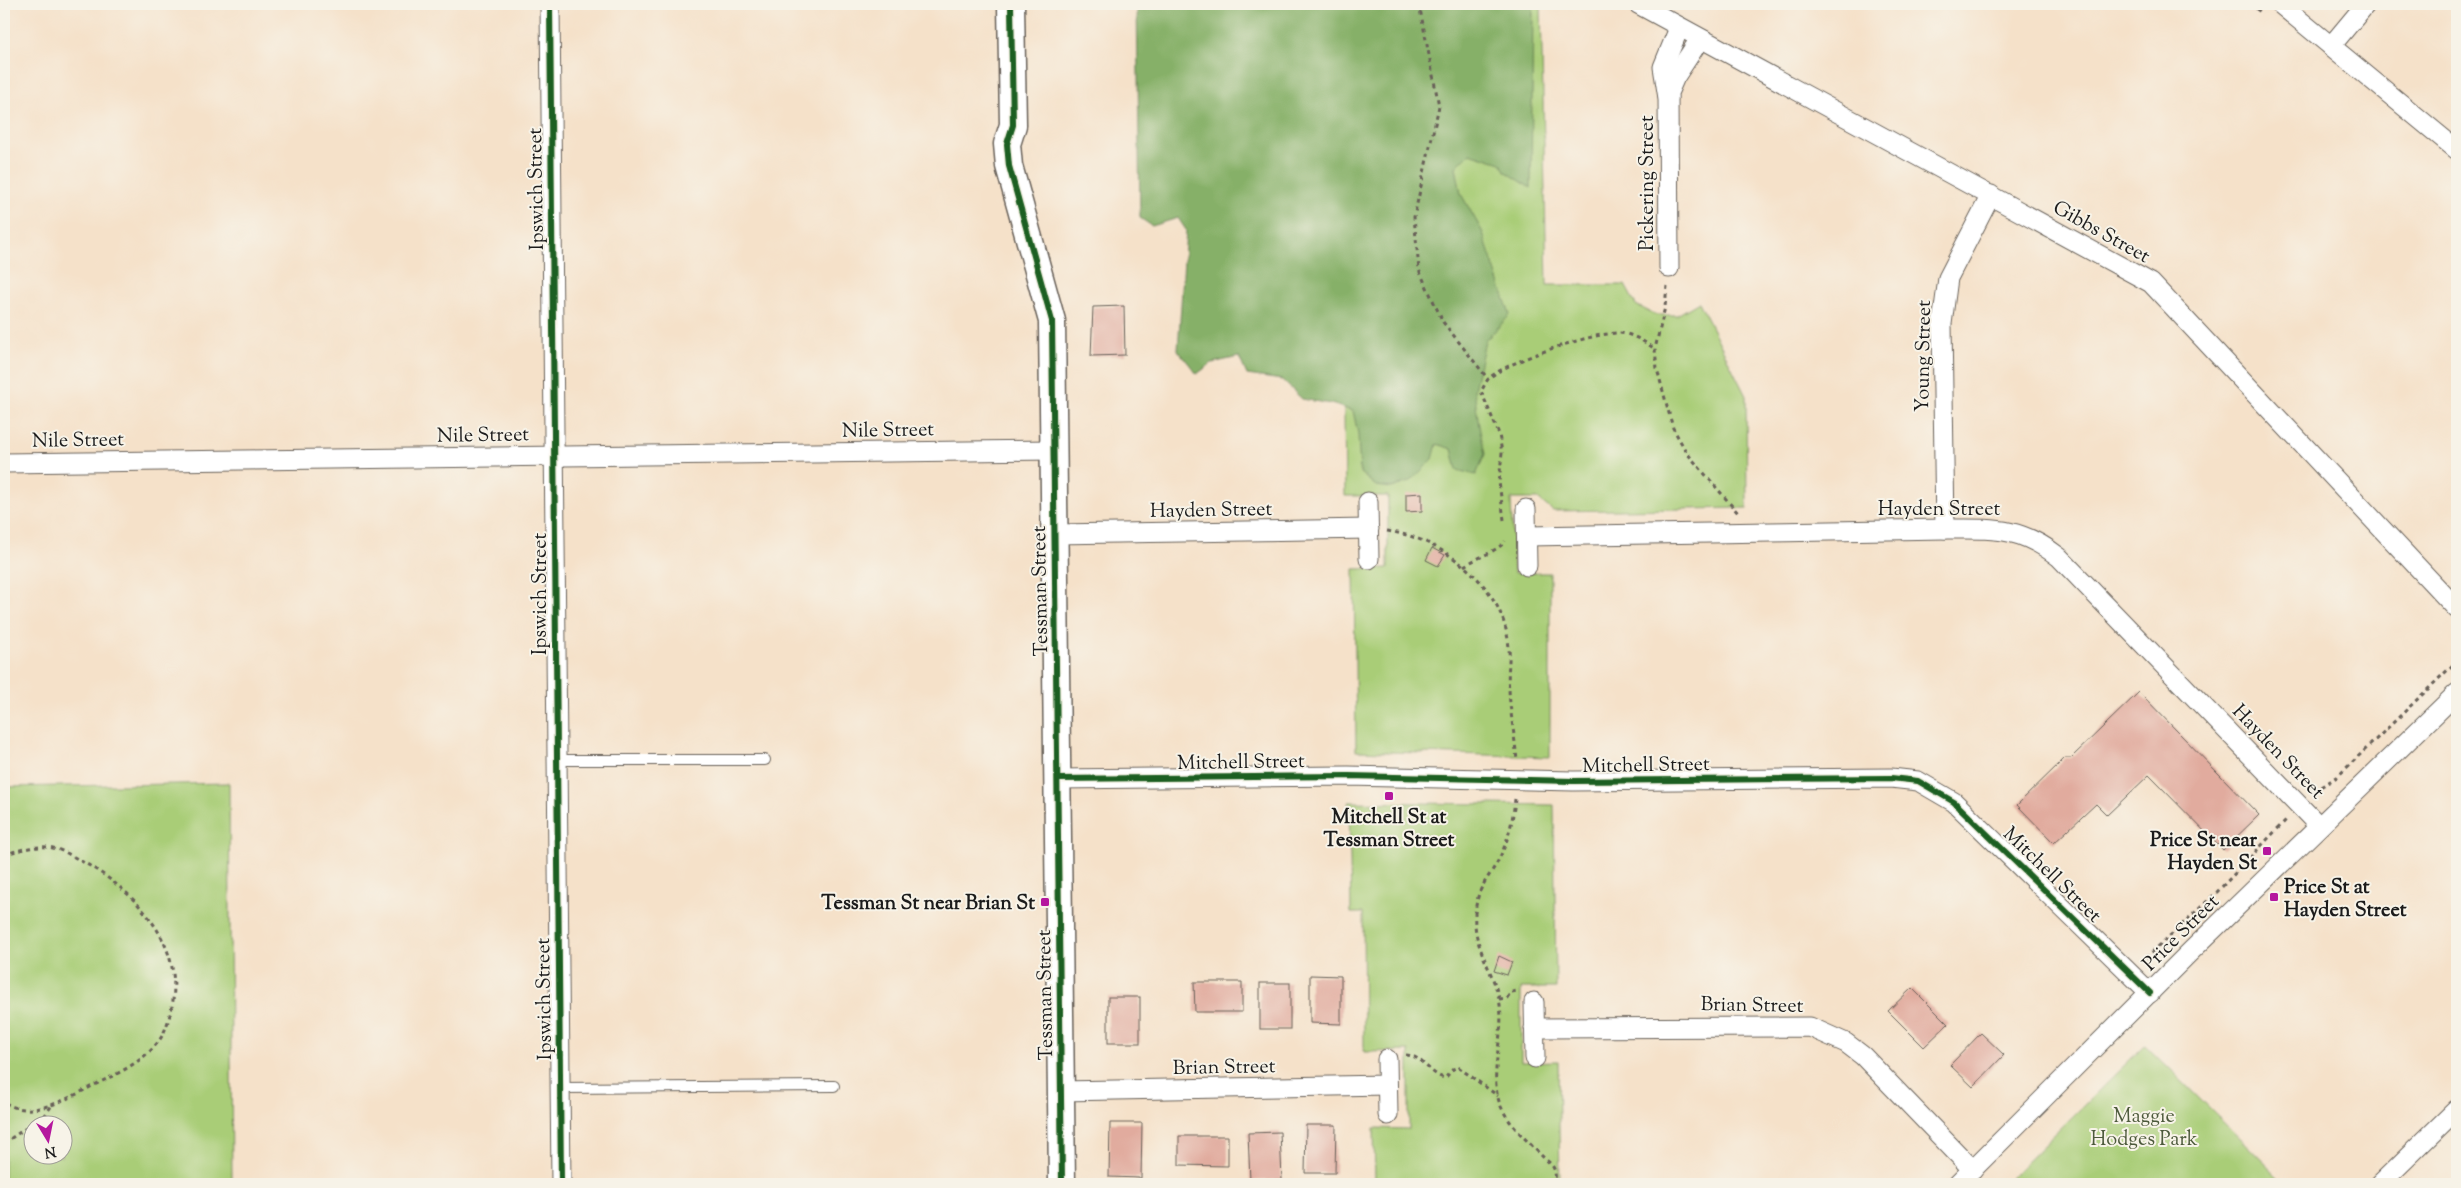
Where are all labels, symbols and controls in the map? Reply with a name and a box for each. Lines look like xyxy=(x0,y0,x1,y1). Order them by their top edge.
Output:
street label: Pickering Street xyxy=(1634,115,1663,251)
street label: Ipswich Street xyxy=(522,127,553,251)
street label: Gibbs Street xyxy=(2047,194,2155,272)
street label: Young Street xyxy=(1909,300,1940,412)
street label: Nile Street xyxy=(842,416,935,447)
street label: Nile Street xyxy=(437,421,530,452)
street label: Nile Street xyxy=(32,426,125,457)
street label: Hayden Street xyxy=(1150,496,1273,527)
street label: Hayden Street xyxy=(1878,496,2000,525)
street label: Tessman Street xyxy=(1026,525,1057,657)
street label: Ipswich Street xyxy=(527,533,556,655)
street label: Hayden Street xyxy=(2224,699,2330,807)
street label: Mitchell Street xyxy=(1177,748,1305,779)
street label: Mitchell Street xyxy=(1582,751,1710,782)
marker: Mitchell St at Tessman Street xyxy=(1383,790,1395,802)
place label: Mitchell St at Tessman Street xyxy=(1324,804,1455,856)
street label: Mitchell Street xyxy=(1995,821,2107,931)
place label: Price St near Hayden St xyxy=(2150,827,2257,879)
marker: Price St near Hayden St xyxy=(2261,845,2273,857)
place label: Price St at Hayden Street xyxy=(2284,874,2407,926)
street label: Price Street xyxy=(2137,889,2227,979)
place label: Tessman St near Brian St xyxy=(821,890,1035,919)
marker: Price St at Hayden Street xyxy=(2268,891,2280,903)
marker: Tessman St near Brian St xyxy=(1039,896,1051,908)
street label: Tessman Street xyxy=(1031,929,1062,1061)
street label: Ipswich Street xyxy=(530,937,561,1061)
street label: Brian Street xyxy=(1700,991,1804,1022)
street label: Brian Street xyxy=(1172,1053,1276,1084)
park label: Maggie Hodges Park xyxy=(2090,1103,2198,1155)
north arrow xyxy=(22,1116,72,1166)
text: N xyxy=(43,1140,57,1162)

